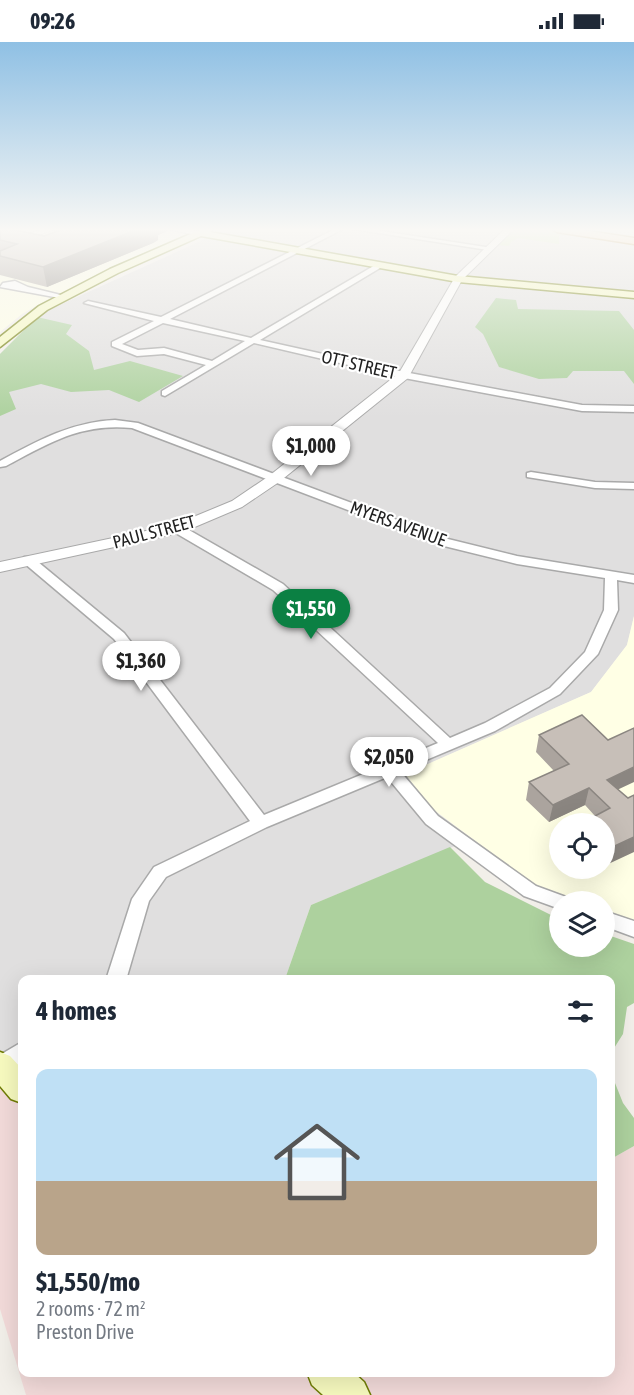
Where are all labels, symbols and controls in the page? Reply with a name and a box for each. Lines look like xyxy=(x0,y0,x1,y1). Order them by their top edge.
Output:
text: 09:26 xyxy=(30,8,75,34)
street label: OTT STREET xyxy=(320,346,399,383)
pin: $1,000 xyxy=(262,426,360,477)
text: $1,000 xyxy=(286,434,336,457)
street label: MYERS AVENUE xyxy=(347,496,449,551)
street label: PAUL STREET xyxy=(110,510,198,553)
pin: $1,550 xyxy=(262,589,360,640)
text: $1,550 xyxy=(286,597,336,620)
pin: $1,360 xyxy=(92,641,190,692)
text: $1,360 xyxy=(116,649,166,672)
pin: $2,050 xyxy=(340,737,438,788)
text: $2,050 xyxy=(364,745,414,768)
map controls xyxy=(549,813,615,957)
button: locate xyxy=(549,813,615,879)
button: layers xyxy=(549,891,615,957)
icon: filters xyxy=(564,995,597,1028)
text: 4 homes xyxy=(36,996,116,1026)
icon: home xyxy=(263,1108,371,1216)
text: $1,550/mo xyxy=(36,1267,140,1297)
text: 2 rooms · 72 m² xyxy=(36,1297,146,1320)
text: Preston Drive xyxy=(36,1320,134,1343)

